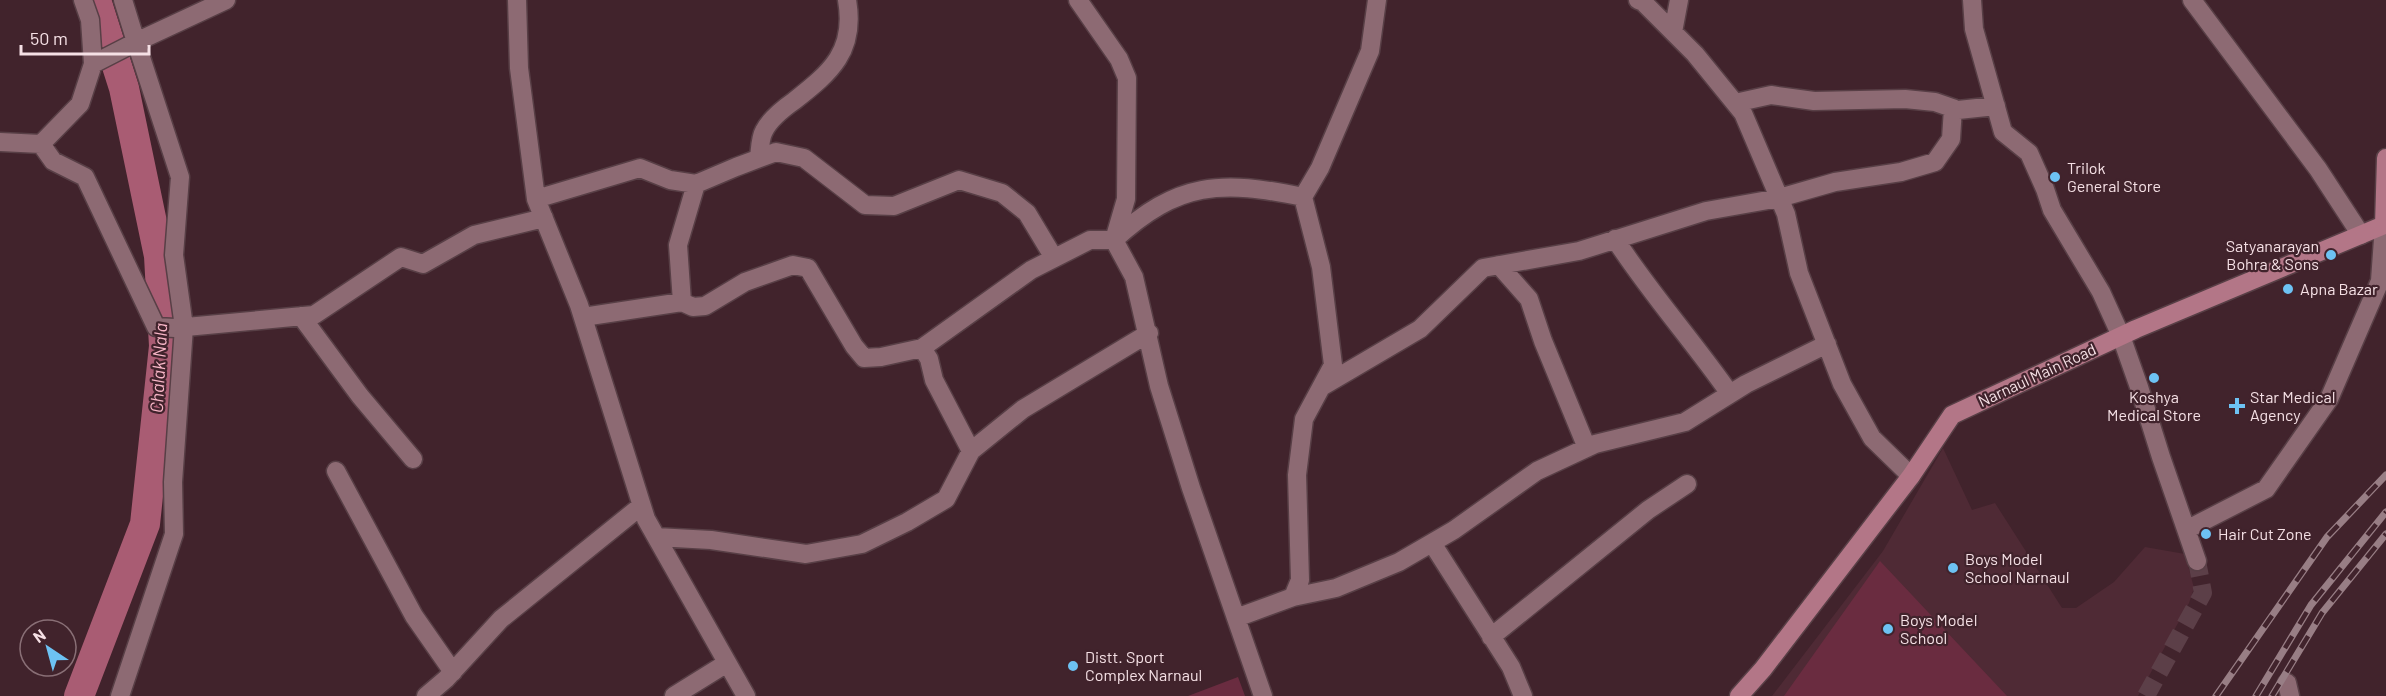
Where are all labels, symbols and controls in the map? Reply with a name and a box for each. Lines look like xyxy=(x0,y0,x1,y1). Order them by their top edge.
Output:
scale bar xyxy=(21,18,148,56)
text: 50 m xyxy=(30,27,68,49)
place label: Trilok General Store xyxy=(2067,158,2161,195)
marker: Trilok General Store xyxy=(2048,170,2062,184)
place label: Satyanarayan Bohra & Sons xyxy=(2226,236,2319,273)
marker: Satyanarayan Bohra & Sons xyxy=(2324,248,2338,262)
place label: Apna Bazar xyxy=(2300,279,2378,298)
marker: Apna Bazar xyxy=(2281,282,2295,296)
water label: Chalak Nala xyxy=(145,322,171,414)
street label: Narnaul Main Road xyxy=(1975,339,2099,410)
marker: Koshya Medical Store xyxy=(2147,371,2161,385)
place label: Koshya Medical Store xyxy=(2107,387,2201,424)
place label: Star Medical Agency xyxy=(2250,387,2335,424)
marker: Star Medical Agency xyxy=(2228,397,2246,415)
place label: Hair Cut Zone xyxy=(2218,524,2312,543)
marker: Hair Cut Zone xyxy=(2199,527,2213,541)
place label: Boys Model School Narnaul xyxy=(1965,549,2069,586)
marker: Boys Model School Narnaul xyxy=(1946,561,1960,575)
place label: Boys Model School xyxy=(1900,610,1977,647)
north arrow xyxy=(18,618,78,678)
marker: Boys Model School xyxy=(1881,622,1895,636)
text: N xyxy=(29,625,49,646)
place label: Distt. Sport Complex Narnaul xyxy=(1085,647,1202,684)
marker: Distt. Sport Complex Narnaul xyxy=(1066,659,1080,673)

